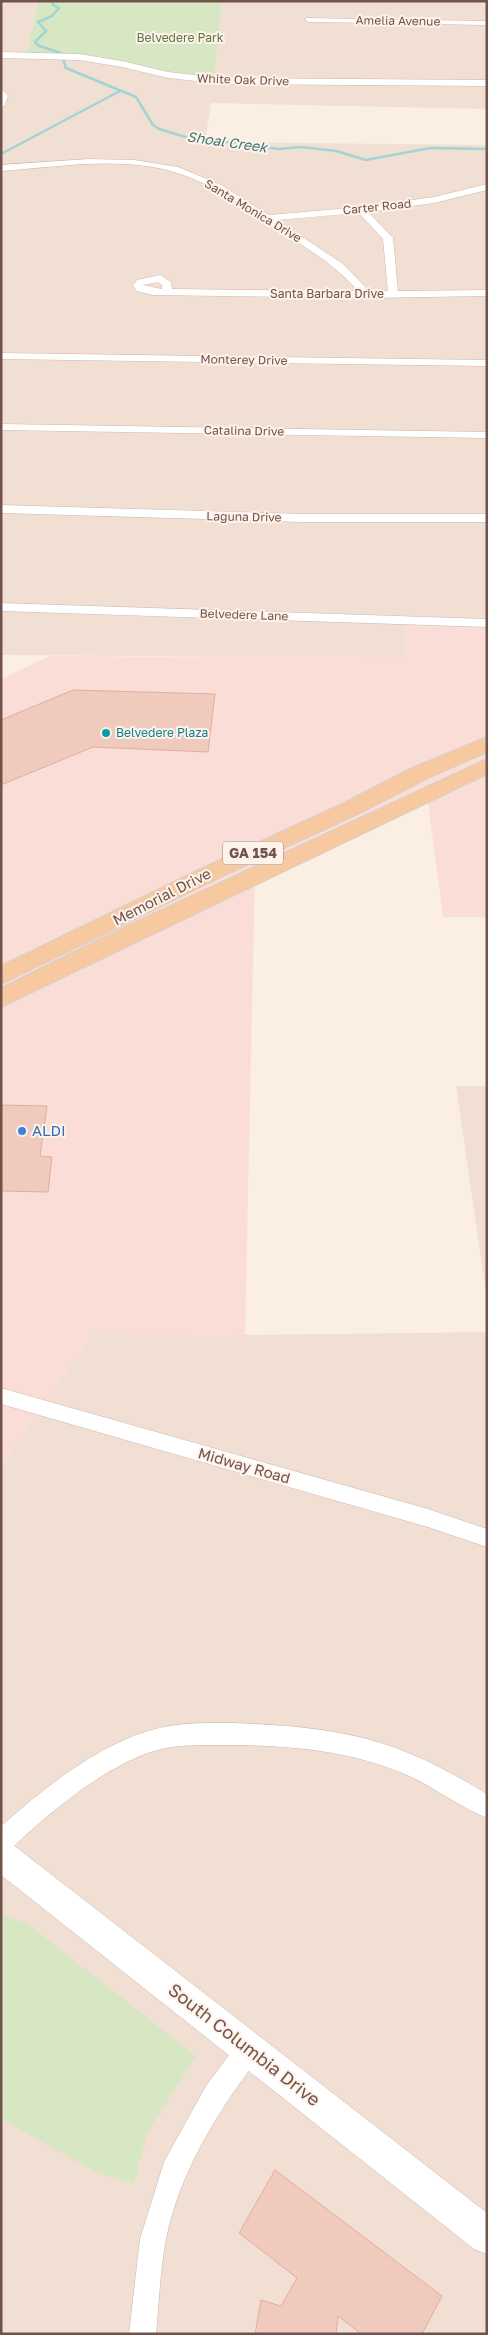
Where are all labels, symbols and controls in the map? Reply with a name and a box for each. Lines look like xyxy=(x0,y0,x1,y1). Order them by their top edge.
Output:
street label: Amelia Avenue xyxy=(355,12,441,29)
park label: Belvedere Park xyxy=(137,30,224,45)
street label: White Oak Drive xyxy=(197,70,289,89)
water label: Shoal Creek xyxy=(186,127,270,156)
street label: Santa Monica Drive xyxy=(202,176,304,245)
street label: Carter Road xyxy=(342,195,412,218)
street label: Santa Barbara Drive xyxy=(270,286,384,301)
street label: Monterey Drive xyxy=(200,351,288,368)
street label: Catalina Drive xyxy=(204,422,284,439)
street label: Laguna Drive xyxy=(206,508,282,525)
street label: Belvedere Lane xyxy=(199,605,289,624)
place label: Belvedere Plaza xyxy=(116,725,208,740)
marker: Belvedere Plaza xyxy=(100,727,112,739)
road number: GA 154 xyxy=(223,841,283,864)
street label: Memorial Drive xyxy=(109,863,214,929)
place label: ALDI xyxy=(32,1121,66,1139)
marker: ALDI xyxy=(16,1125,28,1137)
street label: Midway Road xyxy=(196,1443,292,1487)
street label: South Columbia Drive xyxy=(164,1978,325,2110)

